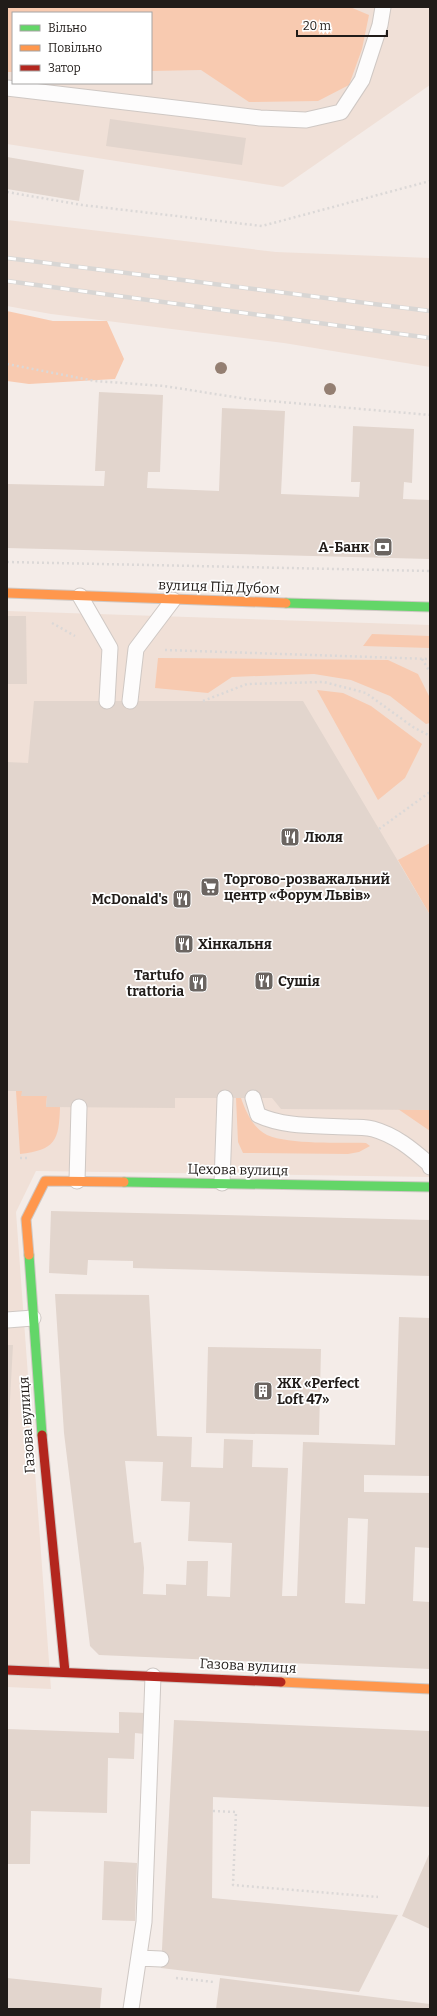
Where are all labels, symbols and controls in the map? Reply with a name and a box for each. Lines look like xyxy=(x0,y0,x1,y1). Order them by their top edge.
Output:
legend xyxy=(12,12,152,84)
scale bar xyxy=(297,12,387,38)
text: 20 m xyxy=(303,19,332,33)
text: Вільно xyxy=(48,21,87,35)
text: Повільно xyxy=(48,41,102,55)
text: Затор xyxy=(48,61,81,75)
bank icon: А-Банк xyxy=(372,536,394,558)
place label: А-Банк xyxy=(319,539,369,556)
street label: вулиця Під Дубом xyxy=(158,576,281,598)
restaurant icon: Люля xyxy=(279,826,301,848)
place label: Люля xyxy=(304,829,343,846)
place label: Торгово-розважальний центр «Форум Львів» xyxy=(224,871,390,904)
supermarket icon: Торгово-розважальний центр «Форум Львів» xyxy=(199,876,221,898)
restaurant icon: McDonald's xyxy=(171,888,193,910)
place label: McDonald's xyxy=(92,891,168,908)
restaurant icon: Хінкальня xyxy=(173,933,195,955)
place label: Хінкальня xyxy=(198,936,272,953)
place label: Tartufo trattoria xyxy=(127,967,184,1000)
restaurant icon: Сушія xyxy=(253,970,275,992)
restaurant icon: Tartufo trattoria xyxy=(187,972,209,994)
place label: Сушія xyxy=(278,973,320,990)
street label: Цехова вулиця xyxy=(187,1161,289,1179)
place label: ЖК «Perfect Loft 47» xyxy=(277,1375,360,1408)
street label: Газова вулиця xyxy=(15,1376,39,1474)
building icon: ЖК «Perfect Loft 47» xyxy=(252,1380,274,1402)
street label: Газова вулиця xyxy=(199,1655,297,1677)

